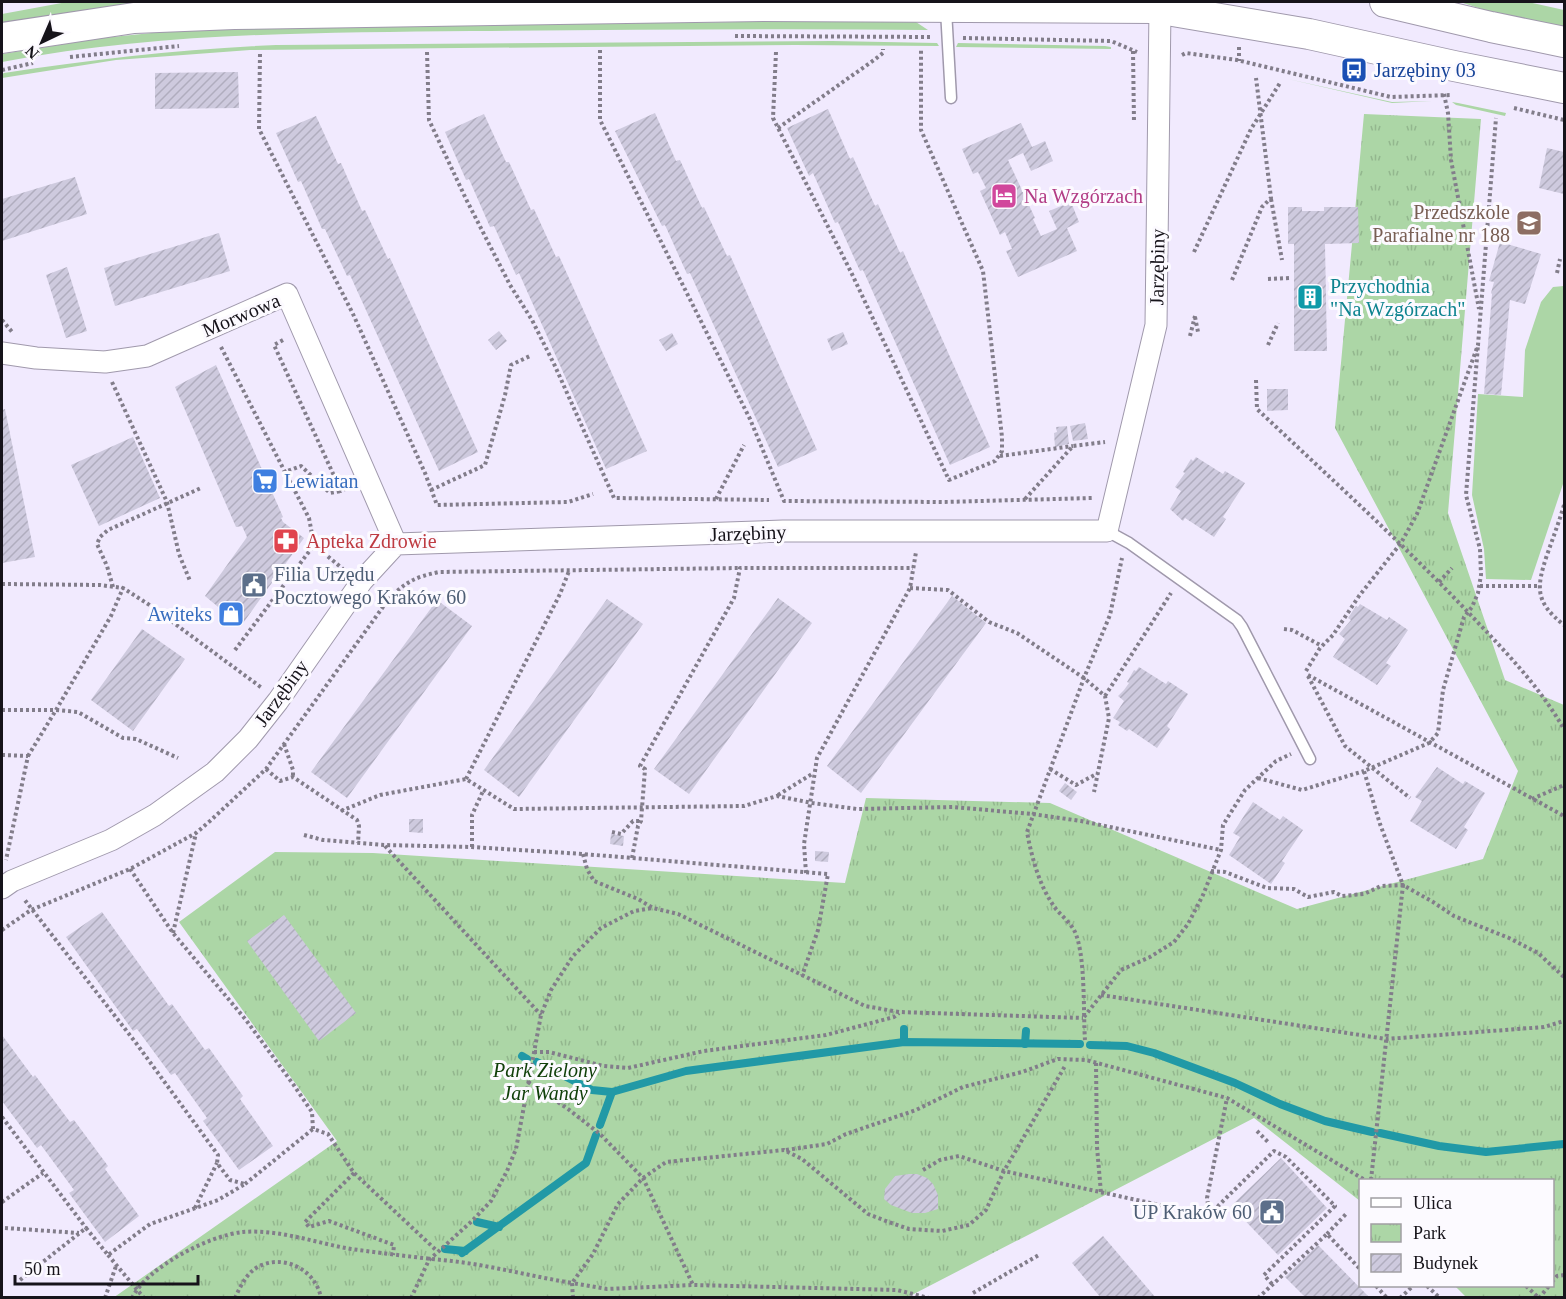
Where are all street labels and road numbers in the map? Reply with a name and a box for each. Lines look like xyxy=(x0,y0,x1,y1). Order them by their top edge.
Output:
street label: Jarzębiny xyxy=(1145,228,1170,306)
street label: Morwowa xyxy=(199,289,283,341)
street label: Jarzębiny xyxy=(709,521,787,546)
street label: Jarzębiny xyxy=(250,656,313,731)

